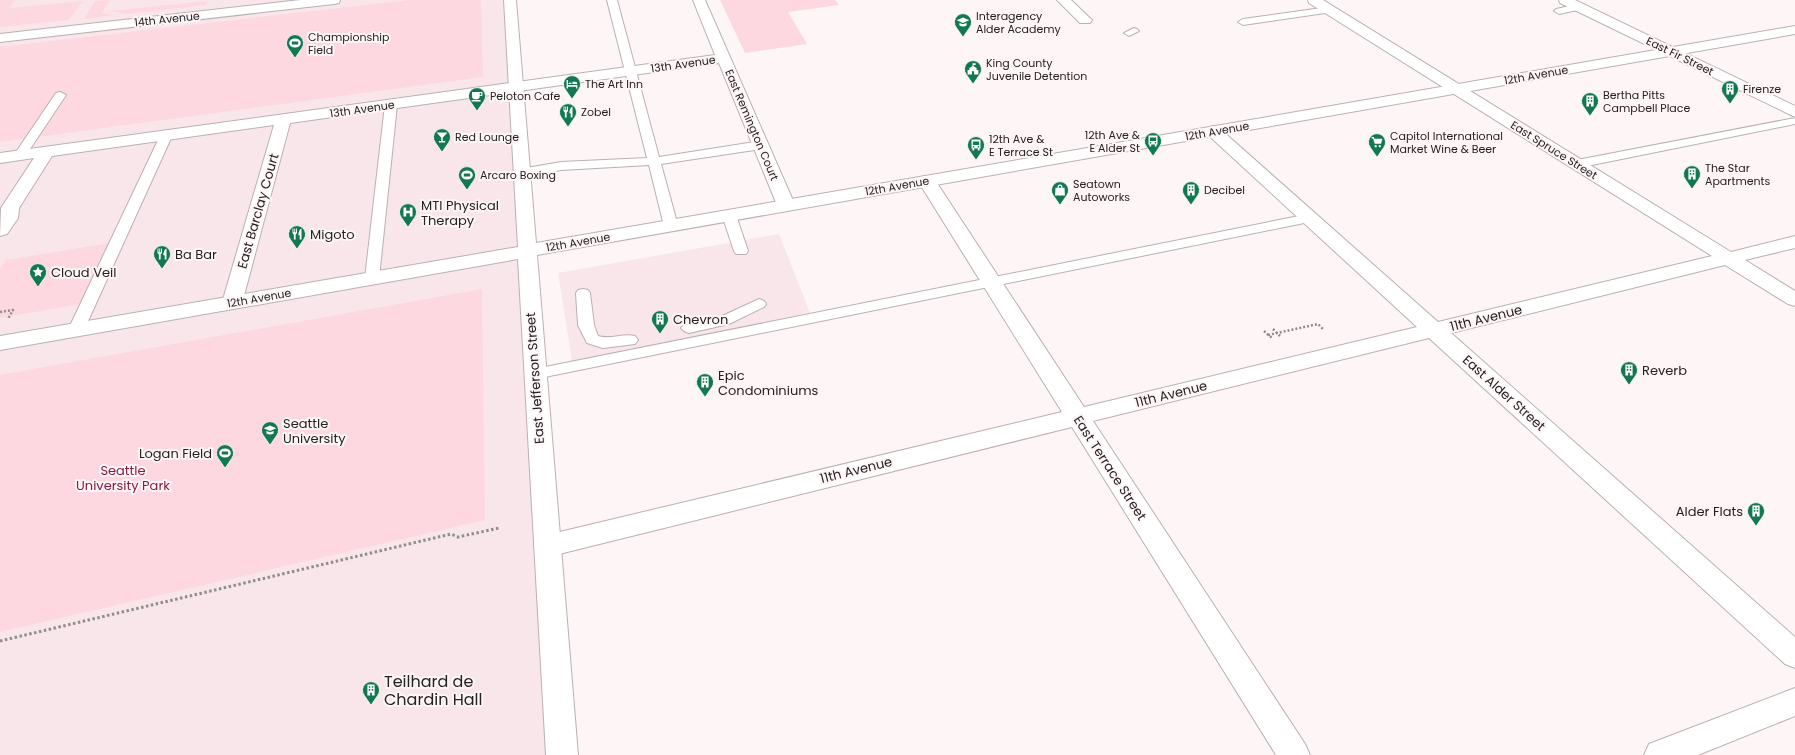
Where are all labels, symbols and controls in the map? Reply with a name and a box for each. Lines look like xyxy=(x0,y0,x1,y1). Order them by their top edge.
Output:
street label: 14th Avenue xyxy=(133,8,201,30)
place label: Interagency Alder Academy xyxy=(976,8,1062,37)
school or university icon: Interagency Alder Academy xyxy=(953,12,973,37)
place label: Championship Field xyxy=(308,29,389,58)
sports icon: Championship Field xyxy=(285,33,305,58)
street label: East Fir Street xyxy=(1644,33,1716,79)
street label: 13th Avenue xyxy=(650,52,717,76)
place label: King County Juvenile Detention xyxy=(986,55,1087,84)
public building icon: King County Juvenile Detention xyxy=(963,59,983,84)
street label: 12th Avenue xyxy=(1503,61,1570,89)
street label: East Remington Court xyxy=(721,67,783,183)
hotel icon: The Art Inn xyxy=(562,74,582,99)
place label: The Art Inn xyxy=(585,76,643,92)
building icon: Firenze xyxy=(1720,79,1740,104)
place label: Firenze xyxy=(1743,81,1781,97)
cafe icon: Peloton Cafe xyxy=(467,86,487,111)
place label: Bertha Pitts Campbell Place xyxy=(1603,87,1690,116)
place label: Peloton Cafe xyxy=(490,88,561,104)
building icon: Bertha Pitts Campbell Place xyxy=(1580,91,1600,116)
street label: 13th Avenue xyxy=(329,97,396,121)
restaurant icon: Zobel xyxy=(558,102,578,127)
place label: Zobel xyxy=(581,104,611,120)
street label: 12th Avenue xyxy=(1184,117,1251,145)
street label: East Spruce Street xyxy=(1508,117,1600,183)
bar icon: Red Lounge xyxy=(432,127,452,152)
place label: 12th Ave & E Alder St xyxy=(1085,127,1141,156)
place label: Capitol International Market Wine & Beer xyxy=(1390,128,1503,157)
place label: Red Lounge xyxy=(455,129,519,145)
place label: 12th Ave & E Terrace St xyxy=(989,131,1053,160)
bus stop icon: 12th Ave & E Alder St xyxy=(1143,131,1163,156)
supermarket icon: Capitol International Market Wine & Beer xyxy=(1367,132,1387,157)
bus stop icon: 12th Ave & E Terrace St xyxy=(966,135,986,160)
street label: East Barclay Court xyxy=(232,151,284,271)
place label: The Star Apartments xyxy=(1705,160,1771,189)
building icon: The Star Apartments xyxy=(1682,164,1702,189)
sports icon: Arcaro Boxing xyxy=(457,165,477,190)
place label: Arcaro Boxing xyxy=(480,167,556,183)
street label: 12th Avenue xyxy=(864,172,931,200)
place label: Seatown Autoworks xyxy=(1073,176,1130,205)
shop icon: Seatown Autoworks xyxy=(1050,180,1070,205)
building icon: Decibel xyxy=(1181,180,1201,205)
place label: Decibel xyxy=(1204,182,1245,198)
place label: MTI Physical Therapy xyxy=(421,196,499,230)
hospital icon: MTI Physical Therapy xyxy=(398,202,418,227)
restaurant icon: Migoto xyxy=(287,224,307,249)
place label: Migoto xyxy=(310,225,355,244)
street label: 12th Avenue xyxy=(545,228,612,256)
restaurant icon: Ba Bar xyxy=(152,244,172,269)
place label: Ba Bar xyxy=(175,245,217,264)
place icon: Cloud Veil xyxy=(28,262,48,287)
place label: Cloud Veil xyxy=(51,263,116,282)
street label: 12th Avenue xyxy=(226,284,293,312)
street label: 11th Avenue xyxy=(1448,300,1524,336)
building icon: Chevron xyxy=(650,309,670,334)
place label: Chevron xyxy=(673,310,728,329)
street label: East Jefferson Street xyxy=(521,311,549,444)
street label: East Alder Street xyxy=(1458,351,1550,436)
building icon: Reverb xyxy=(1619,360,1639,385)
place label: Reverb xyxy=(1642,361,1687,380)
place label: Epic Condominiums xyxy=(718,366,819,400)
building icon: Epic Condominiums xyxy=(695,372,715,397)
street label: 11th Avenue xyxy=(1133,376,1209,412)
street label: East Terrace Street xyxy=(1069,412,1151,524)
place label: Seattle University xyxy=(283,414,346,448)
school or university icon: Seattle University xyxy=(260,420,280,445)
sports icon: Logan Field xyxy=(215,443,235,468)
place label: Logan Field xyxy=(139,444,212,463)
street label: 11th Avenue xyxy=(818,452,894,488)
park label: Seattle University Park xyxy=(76,461,170,495)
building icon: Alder Flats xyxy=(1746,501,1766,526)
place label: Alder Flats xyxy=(1676,502,1743,521)
place label: Teilhard de Chardin Hall xyxy=(384,670,482,711)
building icon: Teilhard de Chardin Hall xyxy=(361,680,381,705)

